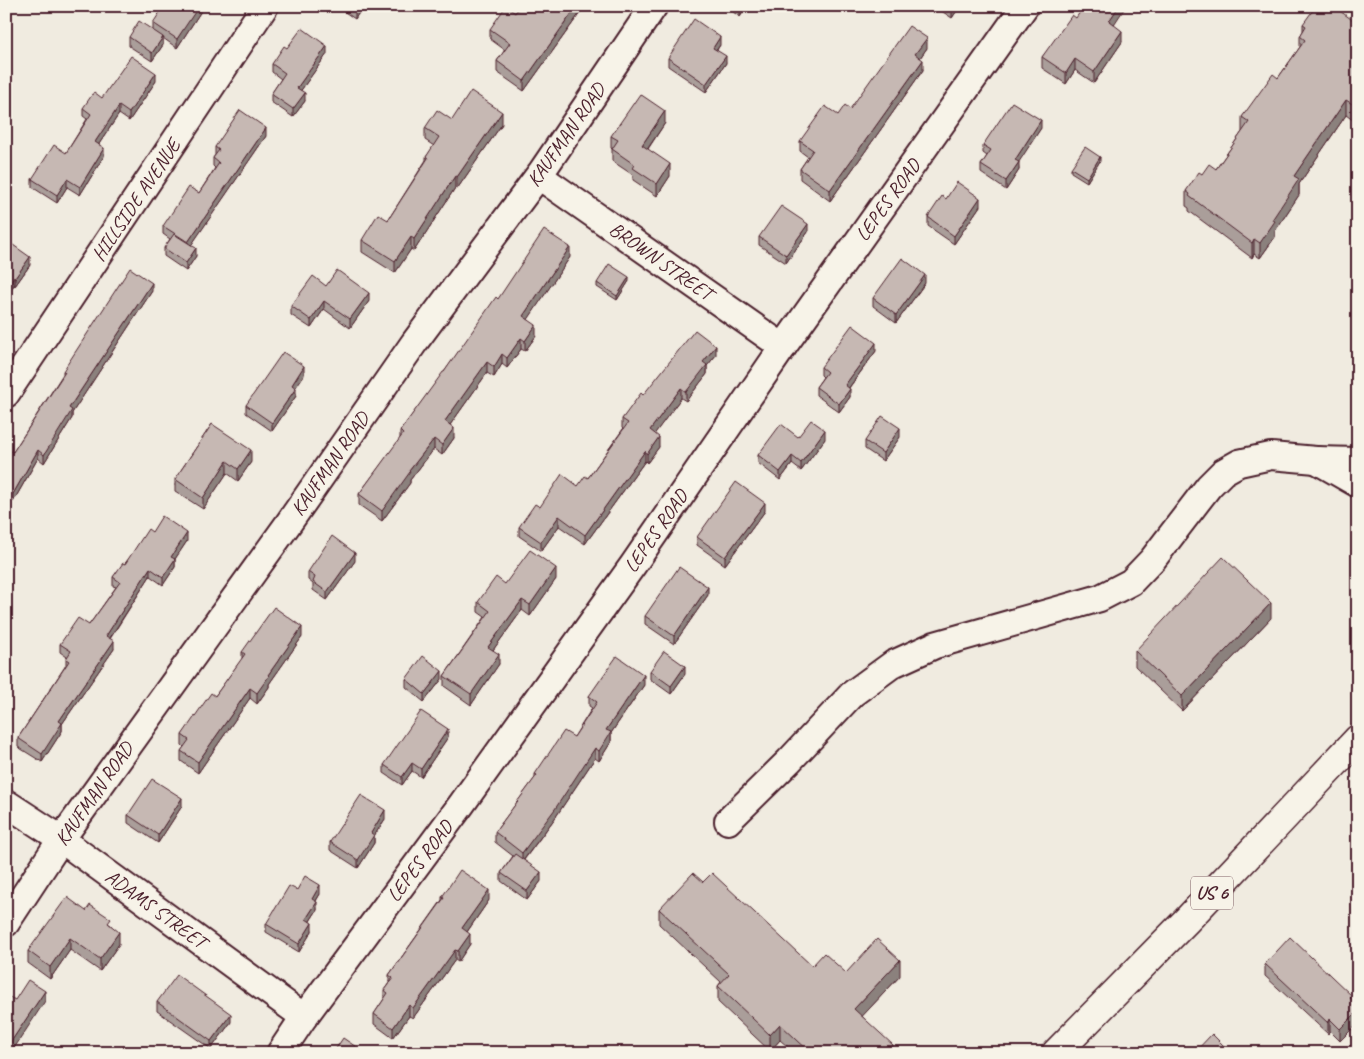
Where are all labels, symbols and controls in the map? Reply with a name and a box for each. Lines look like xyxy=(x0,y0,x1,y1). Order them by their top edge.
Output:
street label: KAUFMAN ROAD xyxy=(521,76,612,192)
street label: HILLSIDE AVENUE xyxy=(86,132,187,266)
street label: LEPES ROAD xyxy=(850,153,927,246)
street label: BROWN STREET xyxy=(605,216,721,308)
street label: KAUFMAN ROAD xyxy=(285,405,376,521)
street label: LEPES ROAD xyxy=(618,484,694,577)
street label: KAUFMAN ROAD xyxy=(49,735,140,851)
street label: LEPES ROAD xyxy=(381,814,459,907)
street label: ADAMS STREET xyxy=(101,864,215,956)
road number: US 6 xyxy=(1191,876,1233,910)

